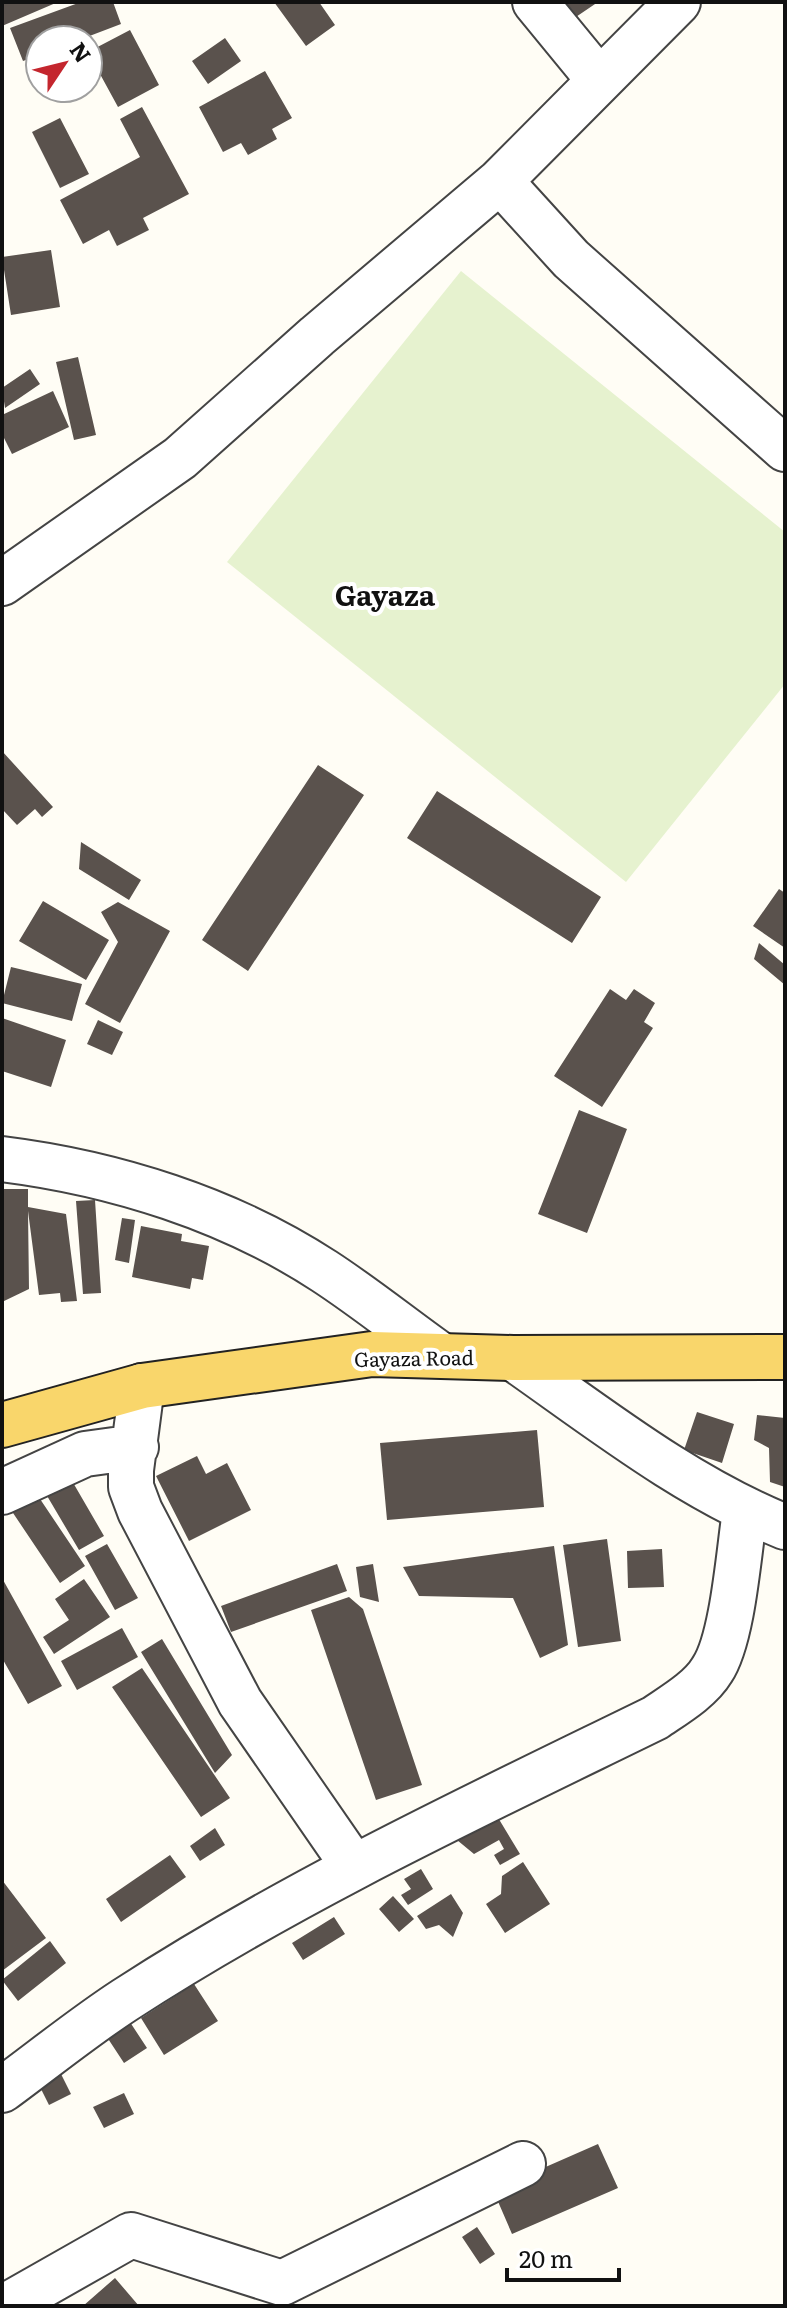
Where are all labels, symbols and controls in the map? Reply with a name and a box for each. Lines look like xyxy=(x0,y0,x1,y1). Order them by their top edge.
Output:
north arrow xyxy=(24,24,104,104)
text: N xyxy=(63,35,100,69)
district label: Gayaza xyxy=(335,573,436,615)
street label: Gayaza Road xyxy=(354,1341,474,1373)
scale bar xyxy=(507,2232,619,2282)
text: 20 m xyxy=(519,2240,573,2275)

